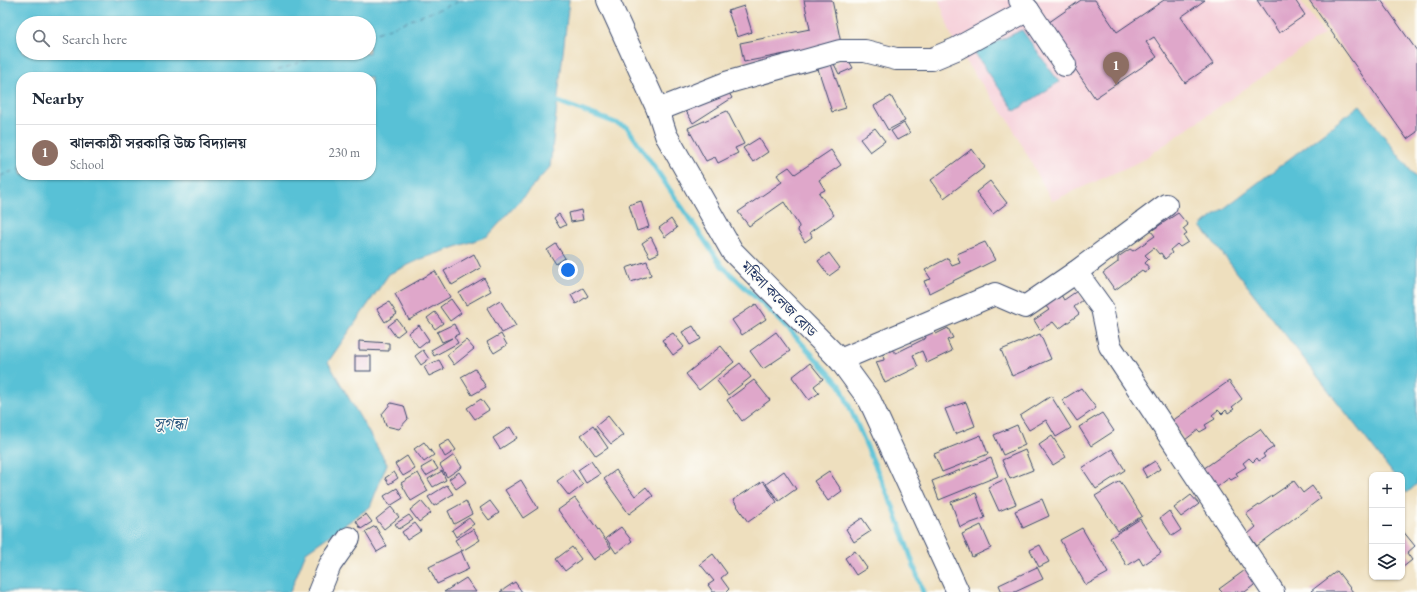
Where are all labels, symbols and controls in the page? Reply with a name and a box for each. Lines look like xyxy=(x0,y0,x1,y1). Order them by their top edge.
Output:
search box xyxy=(16,16,376,60)
icon: search xyxy=(30,27,52,49)
text: Search here xyxy=(62,29,127,48)
pin: 1 xyxy=(1103,52,1129,85)
text: Nearby xyxy=(32,87,84,109)
text: ঝালকাঠী সরকারি উচ্চ বিদ্যালয় xyxy=(70,133,246,152)
text: 1 xyxy=(42,144,48,161)
text: 230 m xyxy=(329,144,360,161)
text: School xyxy=(70,156,104,173)
street label: মহিলা কলেজ রোড xyxy=(737,256,822,341)
your location xyxy=(558,260,578,280)
water label: সুগন্ধা xyxy=(154,413,188,434)
map controls xyxy=(1369,472,1405,580)
button: + xyxy=(1369,472,1405,508)
button: − xyxy=(1369,508,1405,544)
button: layers xyxy=(1369,544,1405,580)

